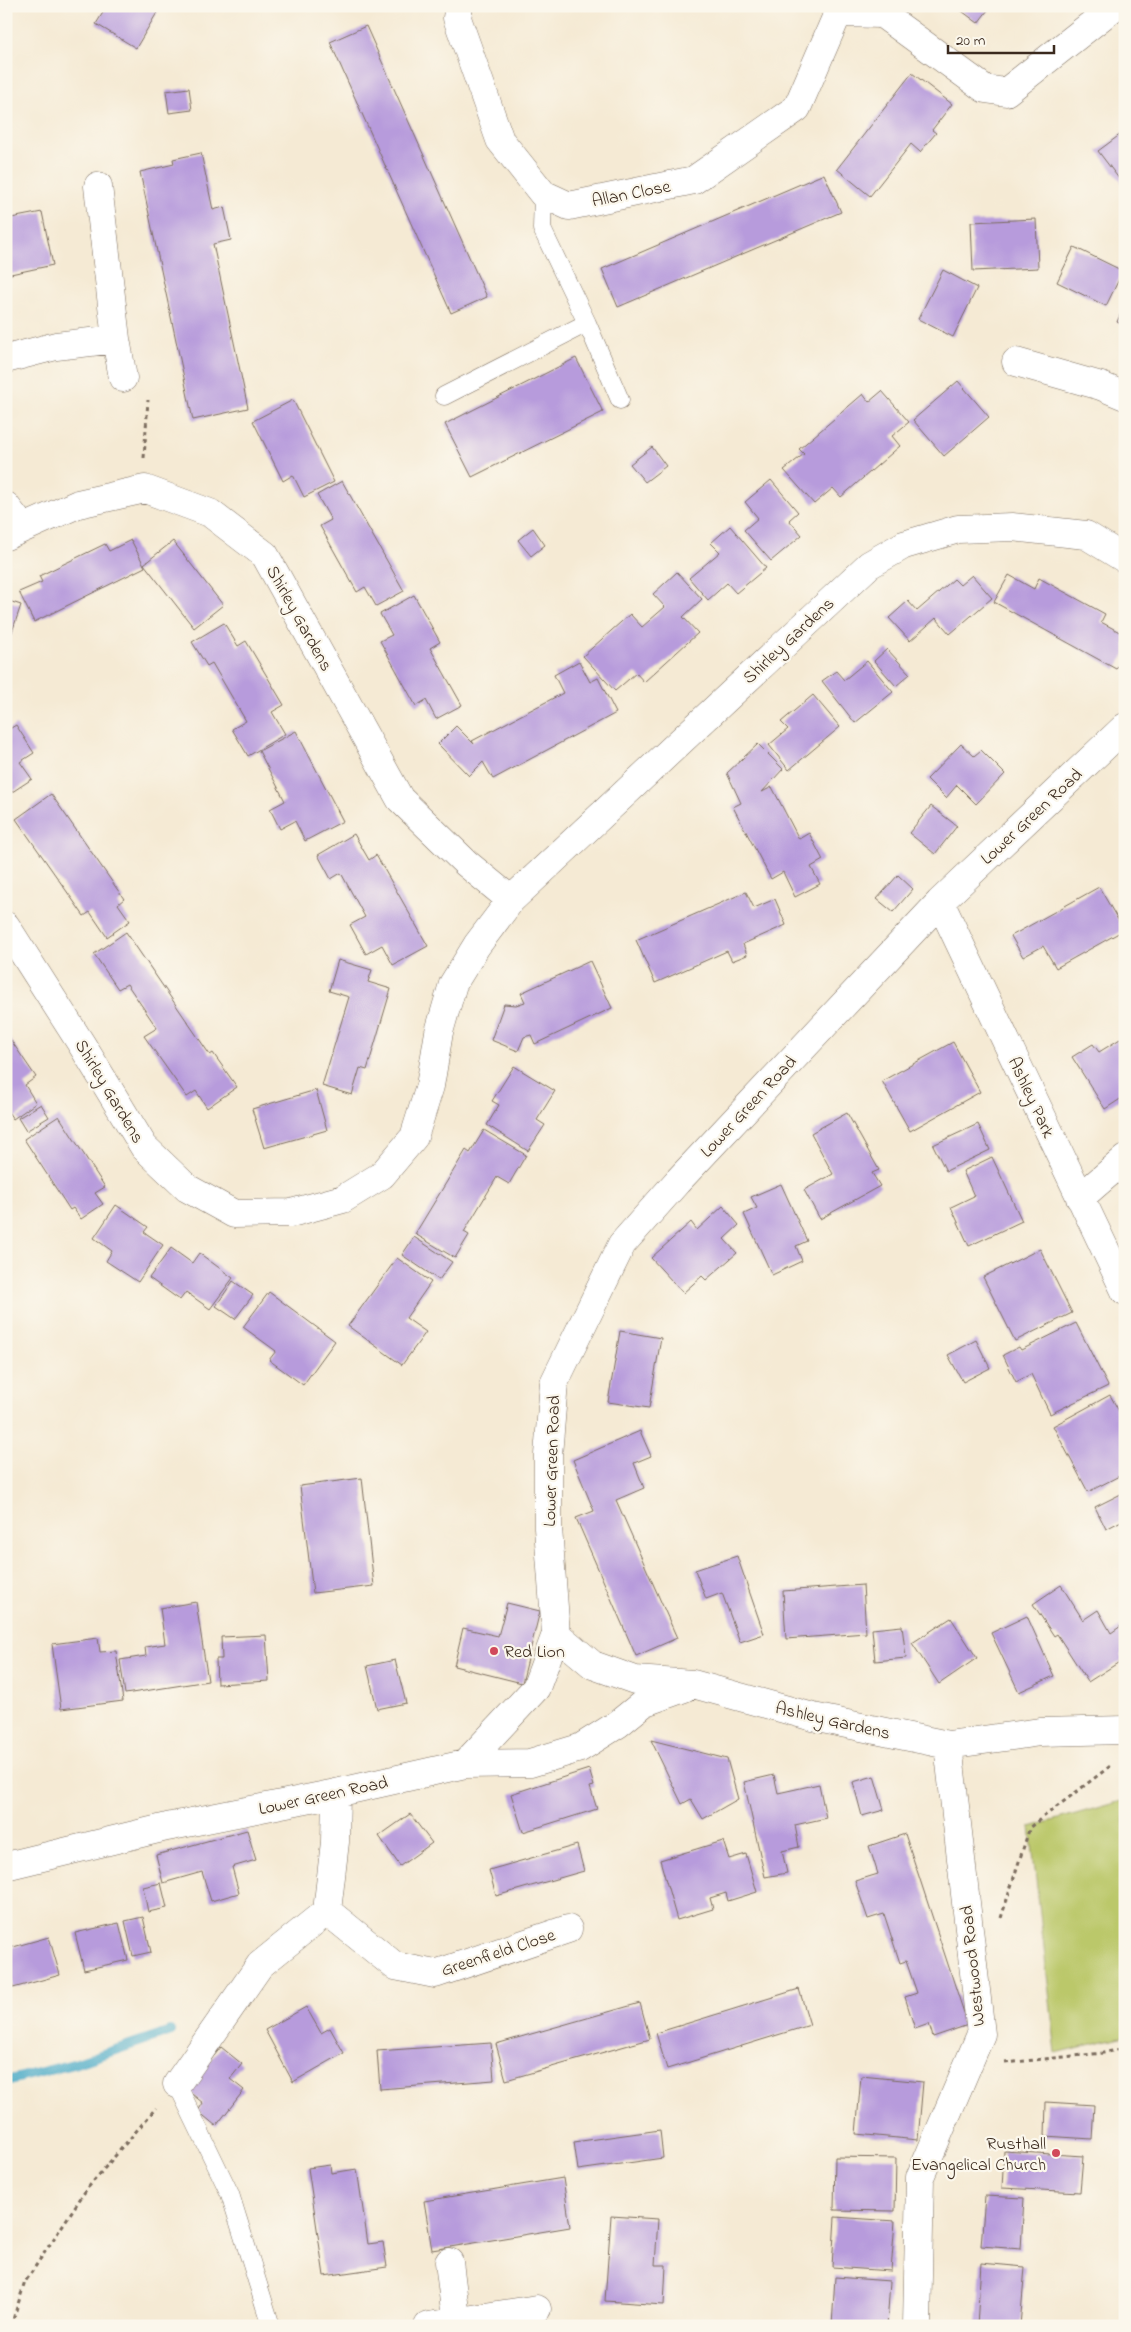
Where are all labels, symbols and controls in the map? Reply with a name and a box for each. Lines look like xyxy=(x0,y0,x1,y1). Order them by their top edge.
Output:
scale bar xyxy=(948,22,1055,54)
text: 20 m xyxy=(956,30,986,52)
street label: Allan Close xyxy=(590,174,674,215)
street label: Shirley Gardens xyxy=(258,561,338,677)
street label: Shirley Gardens xyxy=(738,592,841,691)
street label: Lower Green Road xyxy=(975,763,1089,872)
street label: Shirley Gardens xyxy=(67,1035,150,1149)
street label: Lower Green Road xyxy=(695,1050,804,1164)
street label: Ashley Park xyxy=(1000,1053,1060,1143)
street label: Lower Green Road xyxy=(538,1395,568,1527)
place label: Red Lion xyxy=(504,1640,565,1666)
marker: Red Lion xyxy=(488,1645,500,1657)
street label: Ashley Gardens xyxy=(773,1696,893,1748)
street label: Lower Green Road xyxy=(256,1771,390,1823)
street label: Westwood Road xyxy=(955,1904,993,2027)
street label: Greenfield Close xyxy=(438,1923,560,1985)
place label: Rusthall Evangelical Church xyxy=(911,2132,1046,2180)
marker: Rusthall Evangelical Church xyxy=(1050,2147,1062,2159)

